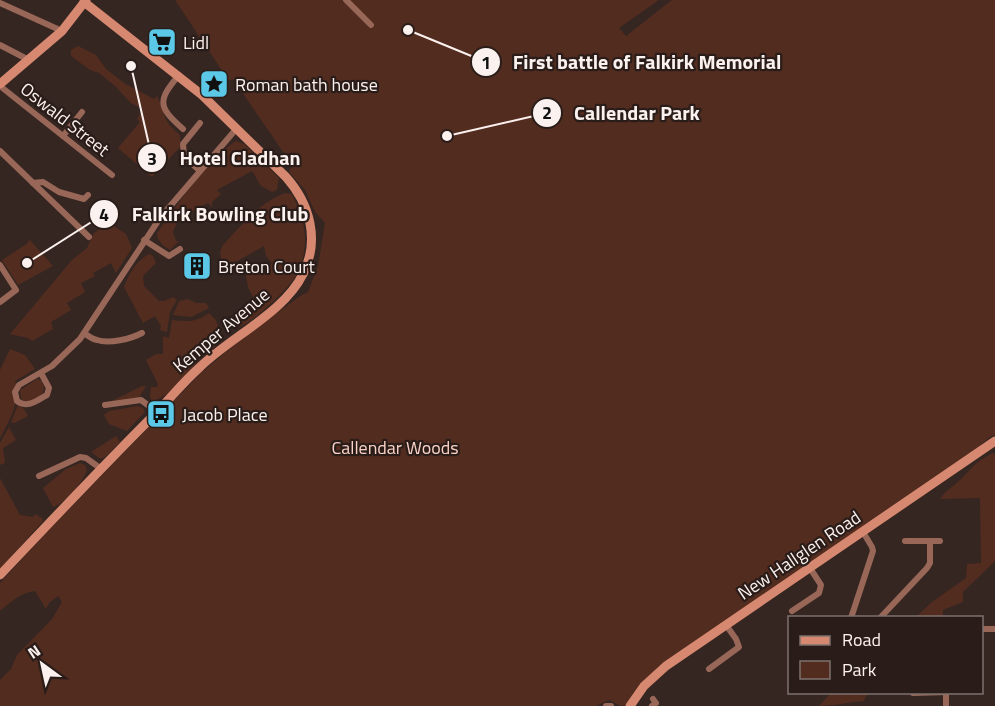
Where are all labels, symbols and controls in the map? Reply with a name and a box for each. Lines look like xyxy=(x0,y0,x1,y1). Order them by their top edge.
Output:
supermarket icon: Lidl xyxy=(146,26,178,58)
place label: Lidl xyxy=(183,29,209,56)
callout: First battle of Falkirk Memorial xyxy=(471,43,793,81)
text: First battle of Falkirk Memorial xyxy=(513,46,781,77)
text: 1 xyxy=(481,49,491,76)
place icon: Roman bath house xyxy=(198,68,230,100)
place label: Roman bath house xyxy=(235,71,378,98)
street label: Oswald Street xyxy=(15,75,116,163)
callout: Callendar Park xyxy=(532,94,712,132)
text: Callendar Park xyxy=(574,97,701,128)
text: 2 xyxy=(542,99,552,126)
callout: Hotel Cladhan xyxy=(137,139,312,177)
text: Hotel Cladhan xyxy=(179,142,301,173)
text: 3 xyxy=(147,145,157,172)
callout: Falkirk Bowling Club xyxy=(89,195,320,233)
text: Falkirk Bowling Club xyxy=(132,198,308,229)
text: 4 xyxy=(99,201,109,228)
building icon: Breton Court xyxy=(181,250,213,282)
place label: Breton Court xyxy=(218,253,316,280)
street label: Kemper Avenue xyxy=(167,281,275,379)
bus stop icon: Jacob Place xyxy=(145,398,177,430)
place label: Jacob Place xyxy=(182,401,268,428)
park label: Callendar Woods xyxy=(331,434,459,461)
street label: New Hallglen Road xyxy=(732,504,866,606)
legend xyxy=(788,616,983,694)
text: Road xyxy=(842,626,881,653)
north arrow xyxy=(12,634,72,694)
text: N xyxy=(23,638,45,665)
text: Park xyxy=(842,656,877,683)

